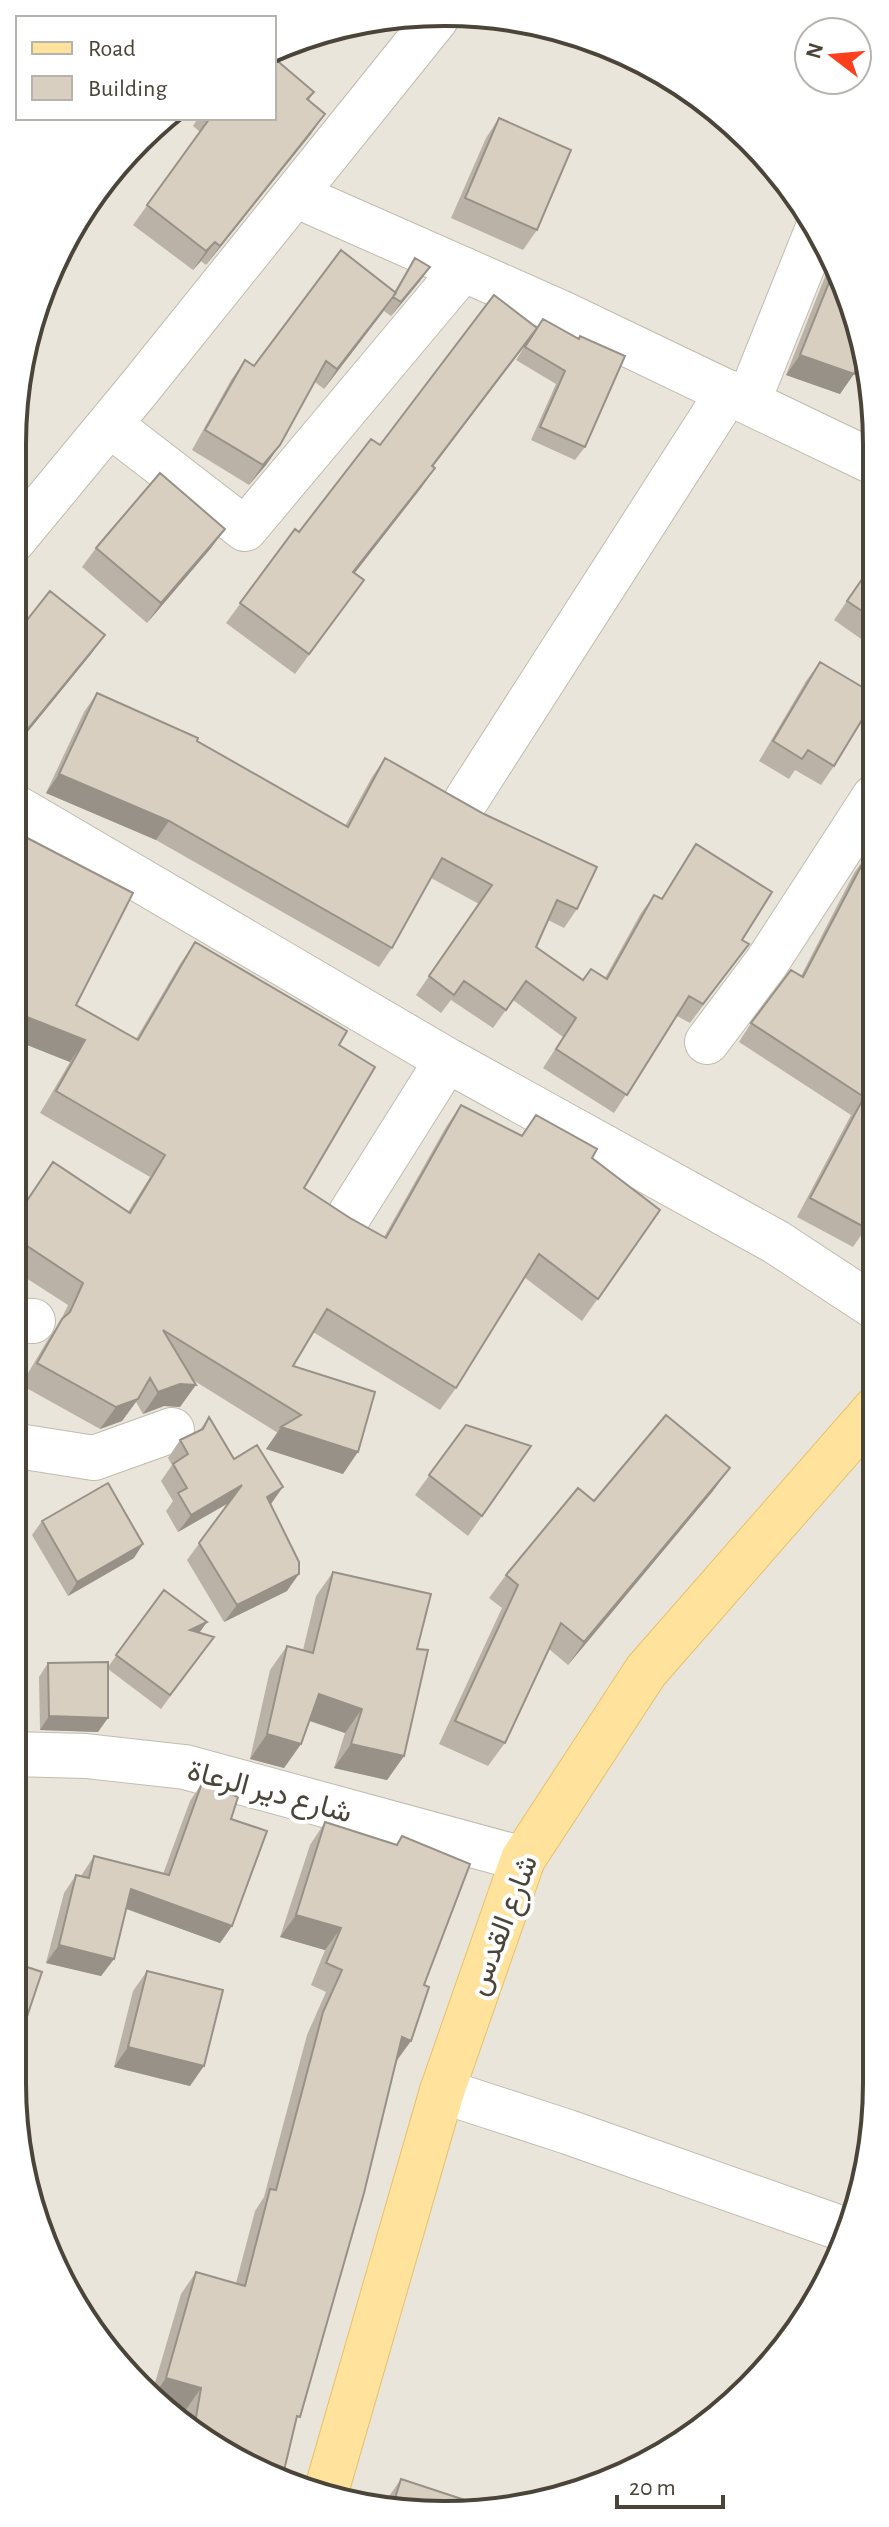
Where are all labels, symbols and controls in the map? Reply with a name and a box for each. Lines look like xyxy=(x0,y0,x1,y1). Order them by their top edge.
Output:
legend xyxy=(16,16,276,120)
north arrow xyxy=(793,16,873,96)
text: Road xyxy=(88,37,136,61)
text: N xyxy=(802,40,827,61)
text: Building xyxy=(88,77,167,101)
street label: شارع دير الرعاة xyxy=(183,1756,355,1832)
street label: شارع القدس xyxy=(463,1851,547,2001)
scale bar xyxy=(617,2459,723,2509)
text: 20 m xyxy=(629,2476,676,2500)

